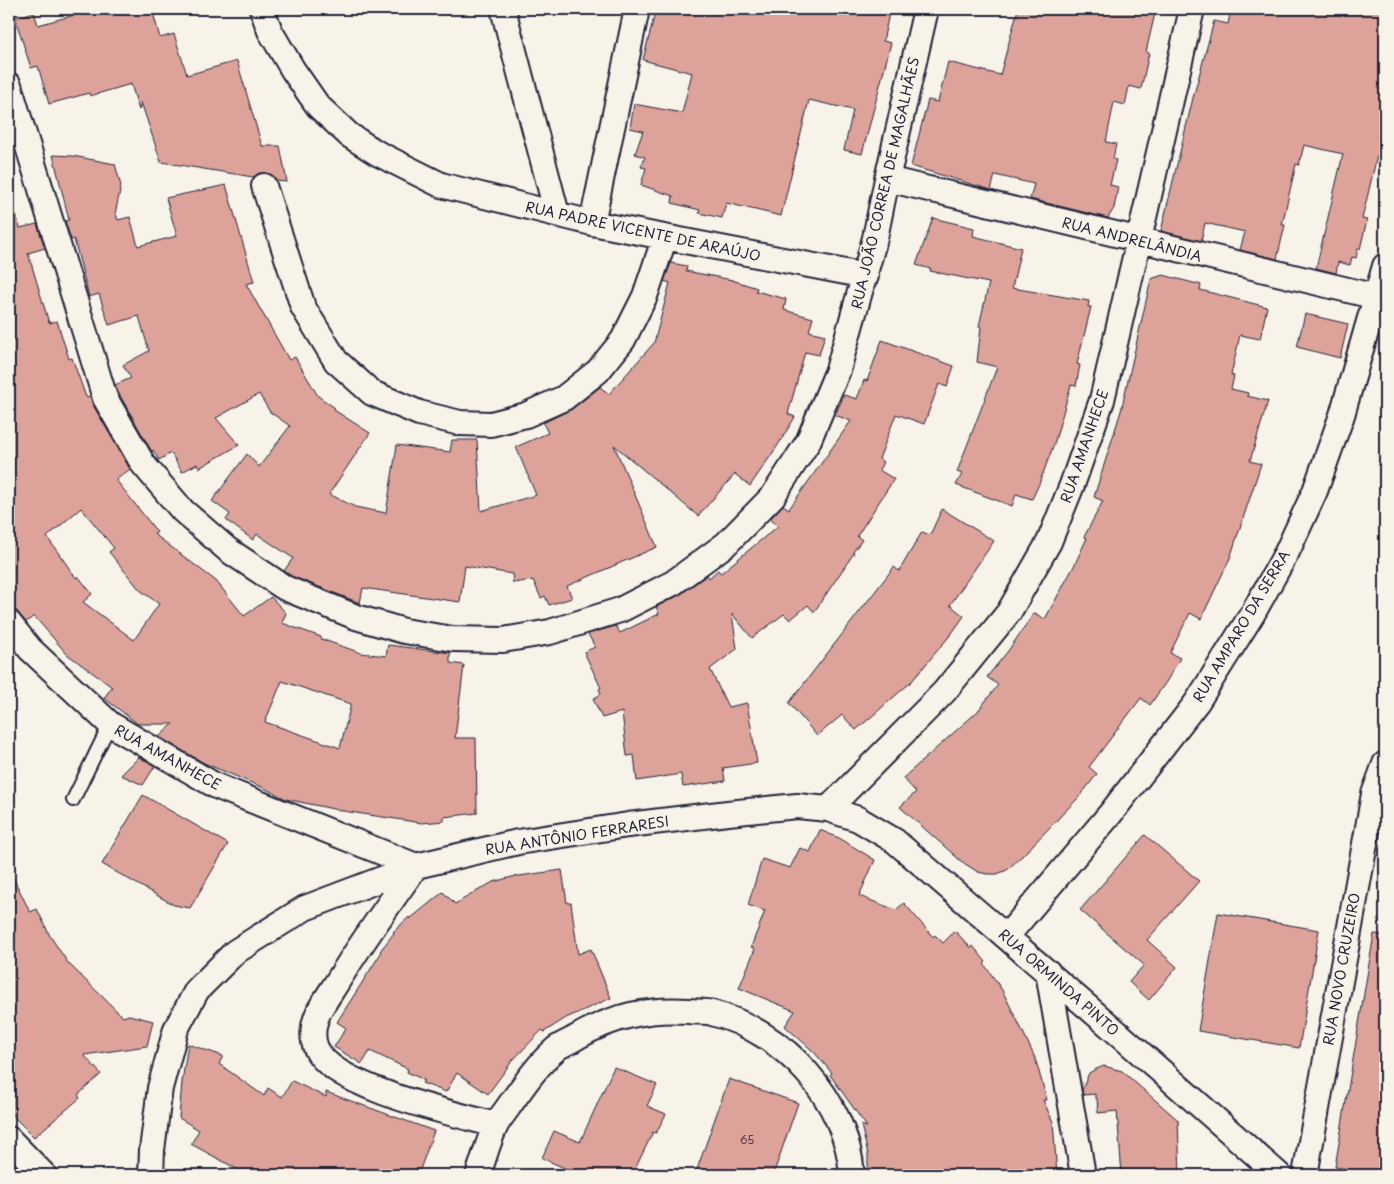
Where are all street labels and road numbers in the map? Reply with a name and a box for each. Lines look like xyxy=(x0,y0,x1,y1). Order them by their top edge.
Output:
street label: RUA JOÃO CORREA DE MAGALHÃES xyxy=(846,55,924,311)
street label: RUA PADRE VICENTE DE ARAÚJO xyxy=(523,196,763,266)
street label: RUA ANDRELÂNDIA xyxy=(1060,211,1205,267)
street label: RUA AMANHECE xyxy=(1055,386,1113,506)
street label: RUA AMPARO DA SERRA xyxy=(1187,546,1295,706)
street label: RUA AMANHECE xyxy=(111,719,225,795)
street label: RUA ANTÔNIO FERRARESI xyxy=(484,810,670,860)
street label: RUA NOVO CRUZEIRO xyxy=(1317,891,1365,1047)
street label: RUA ORMINDA PINTO xyxy=(994,924,1124,1040)

